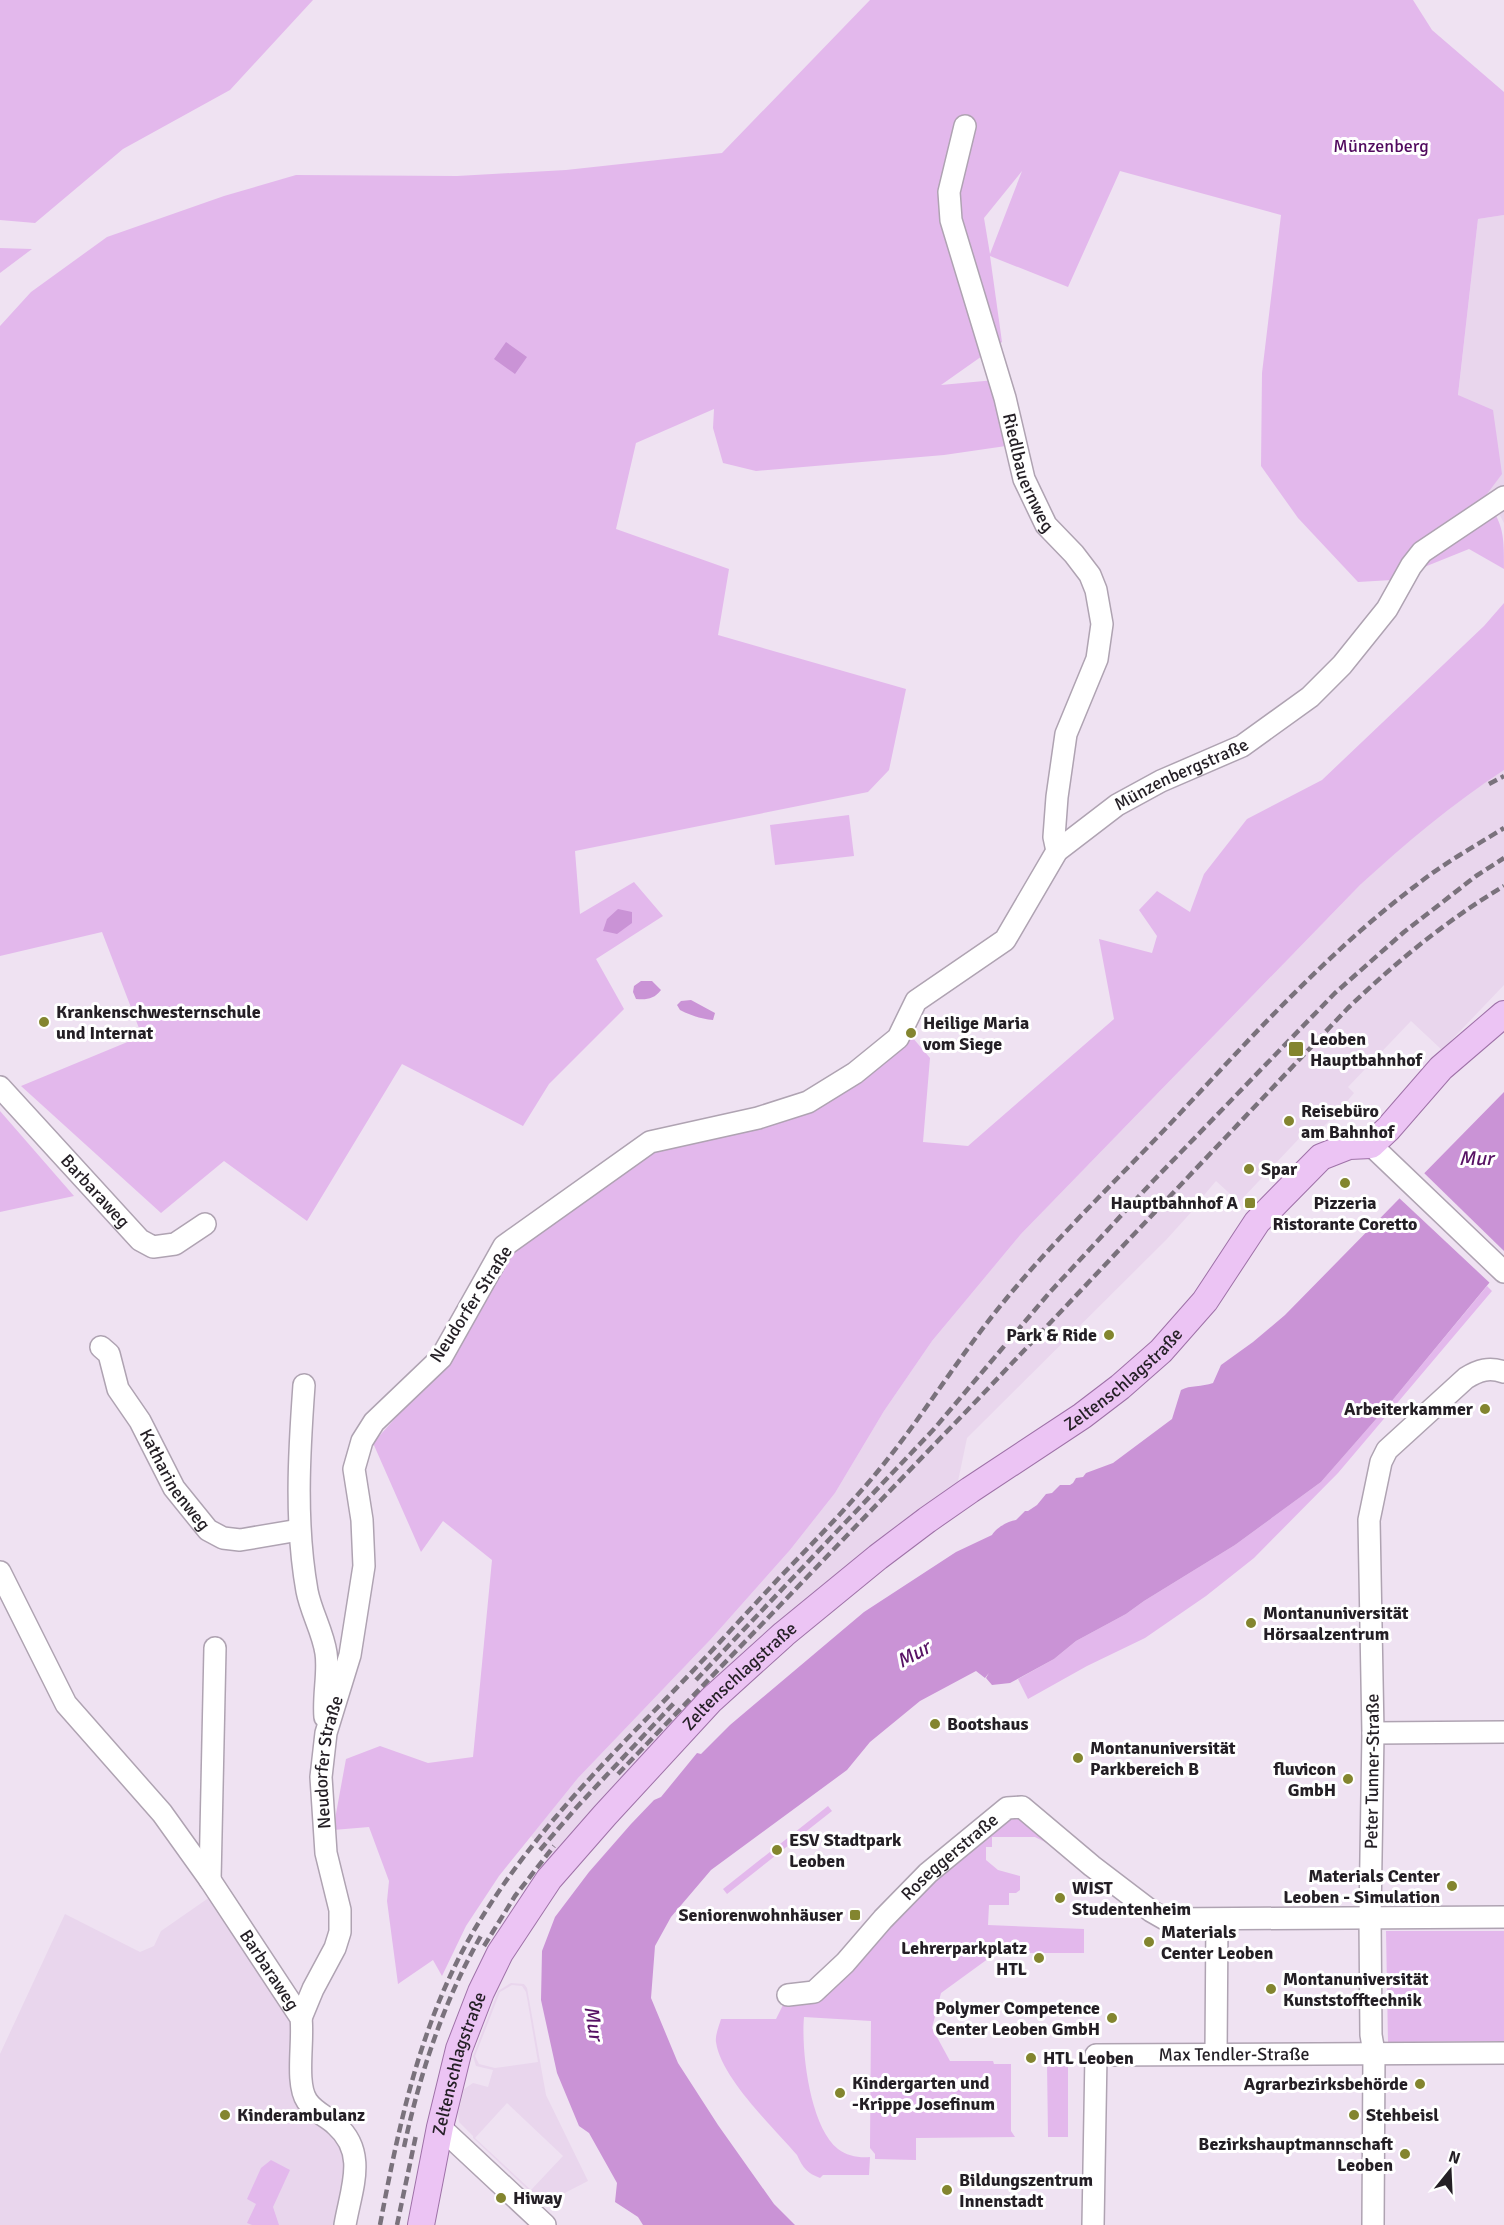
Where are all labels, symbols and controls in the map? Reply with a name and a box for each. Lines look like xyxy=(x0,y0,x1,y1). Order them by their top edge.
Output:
park label: Münzenberg xyxy=(1333,135,1429,157)
street label: Riedlbauernweg xyxy=(998,411,1058,537)
street label: Münzenbergstraße xyxy=(1110,734,1253,815)
place label: Krankenschwesternschule und Internat xyxy=(56,1001,261,1044)
place label: Heilige Maria vom Siege xyxy=(922,1012,1029,1055)
marker: Krankenschwesternschule und Internat xyxy=(37,1015,51,1029)
marker: Heilige Maria vom Siege xyxy=(904,1026,918,1040)
place label: Leoben Hauptbahnhof xyxy=(1310,1028,1424,1071)
marker: Leoben Hauptbahnhof xyxy=(1287,1040,1305,1058)
place label: Reisebüro am Bahnhof xyxy=(1301,1100,1396,1143)
marker: Reisebüro am Bahnhof xyxy=(1282,1114,1296,1128)
water label: Mur xyxy=(1459,1146,1496,1171)
street label: Barbaraweg xyxy=(56,1150,134,1232)
place label: Spar xyxy=(1261,1158,1298,1180)
marker: Spar xyxy=(1242,1162,1256,1176)
marker: Pizzeria Ristorante Coretto xyxy=(1338,1176,1352,1190)
place label: Hauptbahnhof A xyxy=(1111,1192,1239,1214)
place label: Pizzeria Ristorante Coretto xyxy=(1273,1192,1417,1235)
marker: Hauptbahnhof A xyxy=(1243,1196,1257,1210)
street label: Neudorfer Straße xyxy=(425,1241,517,1367)
street label: Zeltenschlagstraße xyxy=(1060,1323,1187,1436)
place label: Park & Ride xyxy=(1006,1324,1097,1346)
marker: Park & Ride xyxy=(1102,1328,1116,1342)
place label: Arbeiterkammer xyxy=(1344,1398,1474,1420)
marker: Arbeiterkammer xyxy=(1478,1402,1492,1416)
street label: Katharinenweg xyxy=(135,1425,215,1535)
place label: Montanuniversität Hörsaalzentrum xyxy=(1263,1602,1409,1645)
marker: Montanuniversität Hörsaalzentrum xyxy=(1244,1616,1258,1630)
street label: Zeltenschlagstraße xyxy=(678,1617,801,1735)
water label: Mur xyxy=(892,1634,937,1674)
street label: Neudorfer Straße xyxy=(310,1693,348,1830)
street label: Peter Tunner-Straße xyxy=(1360,1693,1384,1849)
place label: Bootshaus xyxy=(947,1713,1028,1735)
marker: Bootshaus xyxy=(928,1717,942,1731)
place label: Montanuniversität Parkbereich B xyxy=(1090,1737,1236,1780)
marker: Montanuniversität Parkbereich B xyxy=(1071,1751,1085,1765)
place label: fluvicon GmbH xyxy=(1272,1758,1336,1801)
marker: fluvicon GmbH xyxy=(1341,1772,1355,1786)
street label: Roseggerstraße xyxy=(896,1809,1003,1905)
place label: ESV Stadtpark Leoben xyxy=(789,1829,902,1872)
marker: ESV Stadtpark Leoben xyxy=(770,1843,784,1857)
place label: Materials Center Leoben - Simulation xyxy=(1283,1865,1441,1908)
place label: WIST Studentenheim xyxy=(1072,1877,1191,1920)
marker: Materials Center Leoben - Simulation xyxy=(1445,1879,1459,1893)
marker: WIST Studentenheim xyxy=(1053,1891,1067,1905)
place label: Seniorenwohnhäuser xyxy=(678,1904,844,1926)
marker: Seniorenwohnhäuser xyxy=(848,1908,862,1922)
place label: Materials Center Leoben xyxy=(1161,1921,1273,1964)
street label: Barbaraweg xyxy=(235,1925,304,2014)
marker: Materials Center Leoben xyxy=(1142,1935,1156,1949)
place label: Lehrerparkplatz HTL xyxy=(901,1937,1028,1980)
marker: Lehrerparkplatz HTL xyxy=(1032,1951,1046,1965)
place label: Montanuniversität Kunststofftechnik xyxy=(1283,1968,1429,2011)
marker: Montanuniversität Kunststofftechnik xyxy=(1264,1982,1278,1996)
street label: Zeltenschlagstraße xyxy=(428,1989,491,2137)
place label: Polymer Competence Center Leoben GmbH xyxy=(935,1997,1100,2040)
water label: Mur xyxy=(578,2004,609,2045)
marker: Polymer Competence Center Leoben GmbH xyxy=(1105,2011,1119,2025)
street label: Max Tendler-Straße xyxy=(1158,2043,1310,2066)
place label: HTL Leoben xyxy=(1043,2047,1134,2069)
marker: HTL Leoben xyxy=(1024,2051,1038,2065)
place label: Kindergarten und -Krippe Josefinum xyxy=(852,2072,995,2115)
place label: Agrarbezirksbehörde xyxy=(1244,2073,1408,2095)
marker: Agrarbezirksbehörde xyxy=(1413,2077,1427,2091)
marker: Kindergarten und -Krippe Josefinum xyxy=(833,2086,847,2100)
place label: Kinderambulanz xyxy=(237,2104,365,2126)
place label: Stehbeisl xyxy=(1366,2104,1439,2126)
marker: Kinderambulanz xyxy=(218,2108,232,2122)
marker: Stehbeisl xyxy=(1347,2108,1361,2122)
place label: Bezirkshauptmannschaft Leoben xyxy=(1198,2133,1394,2176)
north arrow xyxy=(1420,2141,1480,2201)
text: N xyxy=(1446,2146,1463,2169)
marker: Bezirkshauptmannschaft Leoben xyxy=(1398,2147,1412,2161)
place label: Bildungszentrum Innenstadt xyxy=(959,2169,1093,2212)
marker: Bildungszentrum Innenstadt xyxy=(940,2183,954,2197)
place label: Hiway xyxy=(513,2187,562,2209)
marker: Hiway xyxy=(494,2191,508,2205)

